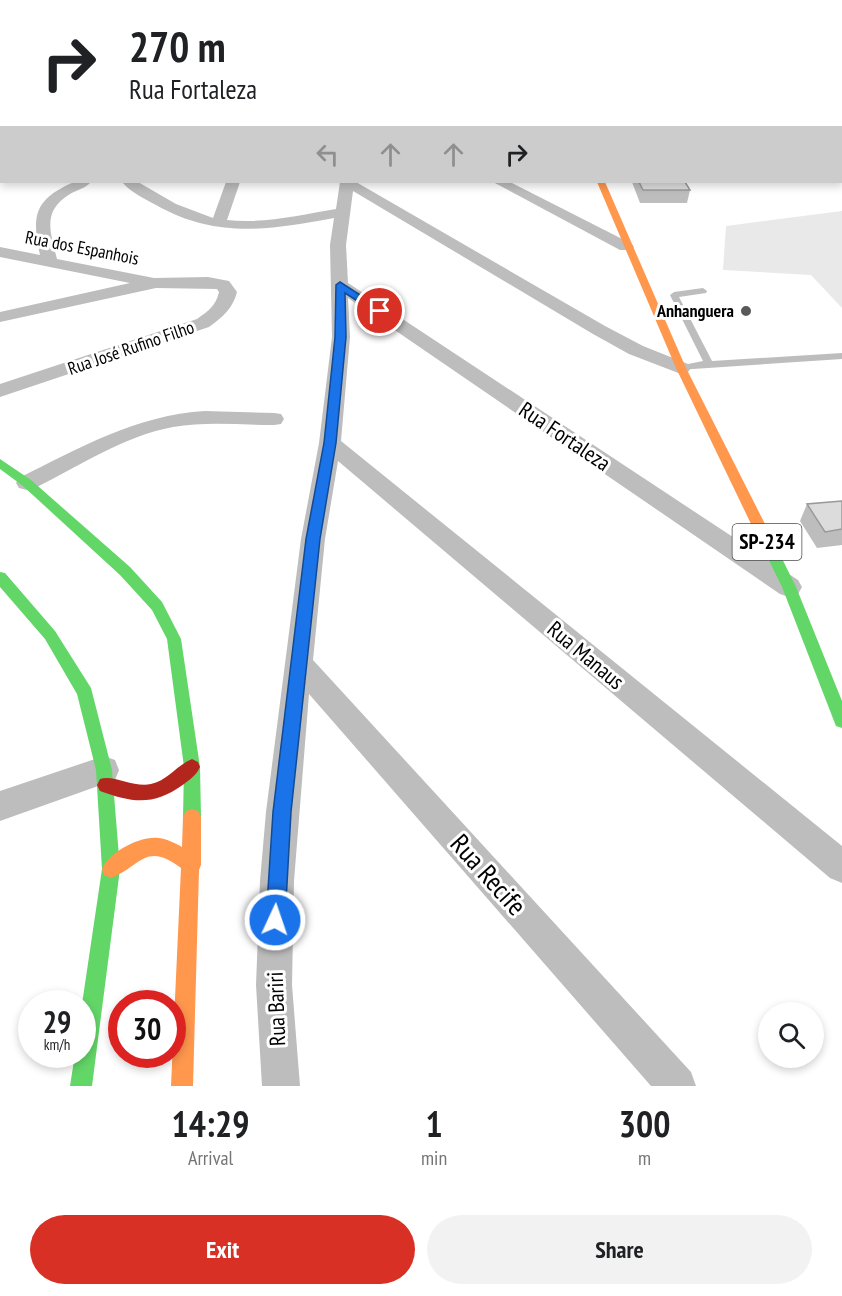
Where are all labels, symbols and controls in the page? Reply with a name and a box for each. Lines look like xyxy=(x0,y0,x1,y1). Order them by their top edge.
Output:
text: 270 m xyxy=(129,19,226,74)
icon: right xyxy=(30,24,108,102)
text: Rua Fortaleza xyxy=(129,72,257,106)
icon: left xyxy=(311,138,344,171)
icon: ahead xyxy=(374,138,407,171)
icon: ahead xyxy=(437,138,470,171)
icon: right xyxy=(500,138,533,171)
street label: Rua dos Espanhois xyxy=(23,225,141,270)
pin xyxy=(354,285,405,336)
icon: arrive xyxy=(363,294,396,327)
place label: Anhanguera xyxy=(656,299,734,322)
marker: Anhanguera xyxy=(739,304,753,318)
street label: Rua José Rufino Filho xyxy=(65,315,197,380)
street label: Rua Fortaleza xyxy=(514,395,616,477)
road number: SP-234 xyxy=(732,524,801,560)
street label: Rua Manaus xyxy=(542,615,630,695)
street label: Rua Recife xyxy=(444,827,534,922)
position arrow xyxy=(243,888,307,952)
street label: Rua Bariri xyxy=(261,971,291,1047)
speed limit sign: 30 xyxy=(108,990,186,1068)
text: 29 xyxy=(43,1002,71,1041)
map controls xyxy=(758,1002,824,1068)
button: search xyxy=(758,1002,824,1068)
text: km/h xyxy=(44,1035,70,1054)
text: 14:29 xyxy=(172,1100,249,1147)
text: 1 xyxy=(425,1100,443,1147)
text: 300 xyxy=(619,1100,670,1147)
text: Arrival xyxy=(188,1145,233,1171)
text: min xyxy=(421,1145,447,1171)
text: m xyxy=(638,1145,651,1171)
button: Exit xyxy=(30,1215,415,1284)
button: Share xyxy=(427,1215,812,1284)

